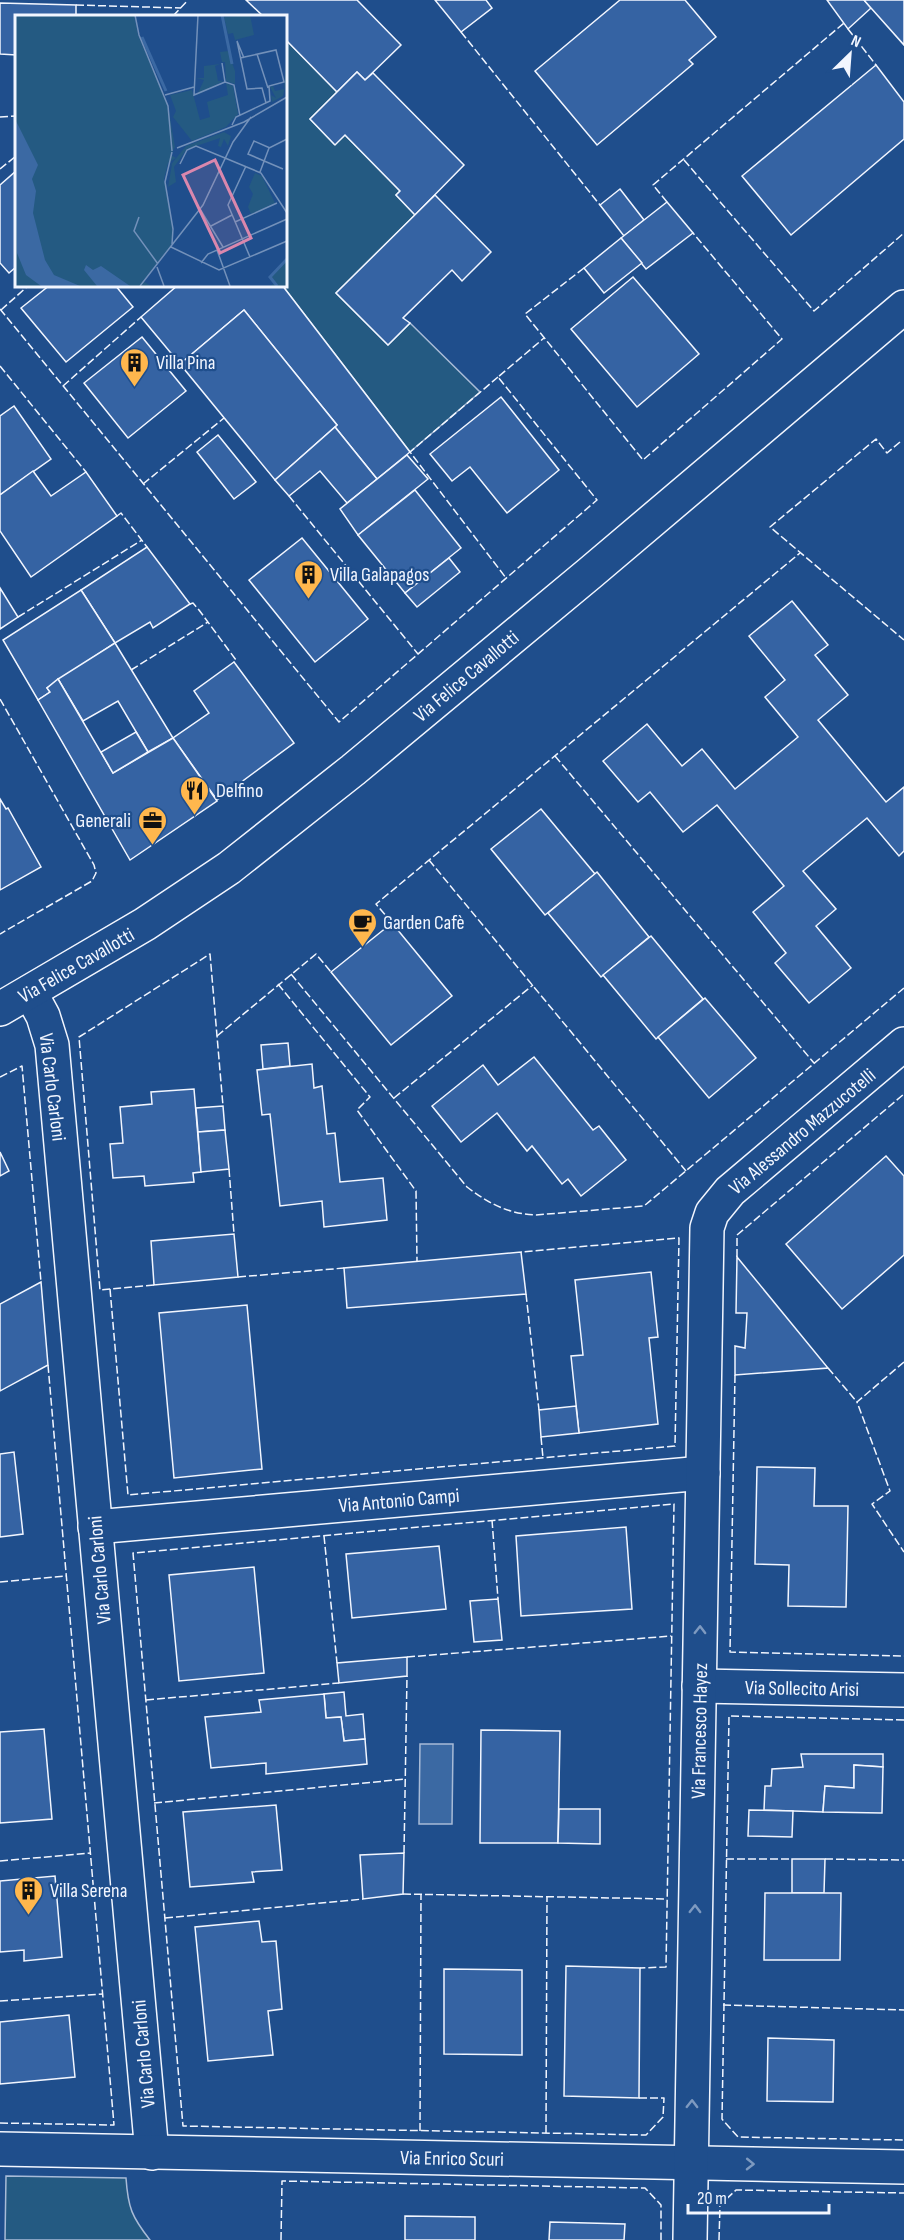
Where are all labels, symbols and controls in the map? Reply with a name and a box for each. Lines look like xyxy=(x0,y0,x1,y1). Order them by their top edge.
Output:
inset map xyxy=(15,15,286,286)
north arrow xyxy=(820,24,880,84)
text: N xyxy=(848,31,864,52)
building icon: Villa Pina xyxy=(119,346,151,388)
place label: Villa Pina xyxy=(156,351,215,375)
building icon: Villa Galapagos xyxy=(293,558,325,600)
place label: Villa Galapagos xyxy=(330,563,429,587)
street label: Via Felice Cavallotti xyxy=(409,626,524,728)
restaurant icon: Delfino xyxy=(179,774,211,816)
place label: Delfino xyxy=(216,779,263,803)
office icon: Generali xyxy=(136,804,168,846)
place label: Generali xyxy=(75,809,131,833)
cafe icon: Garden Cafè xyxy=(346,906,378,948)
place label: Garden Cafè xyxy=(383,911,465,935)
street label: Via Felice Cavallotti xyxy=(14,923,139,1009)
street label: Via Carlo Carloni xyxy=(33,1032,71,1143)
street label: Via Alessandro Mazzucotelli xyxy=(725,1063,881,1200)
street label: Via Antonio Campi xyxy=(338,1484,460,1518)
street label: Via Carlo Carloni xyxy=(83,1515,117,1625)
one-way arrow xyxy=(694,1626,707,1635)
street label: Via Francesco Hayez xyxy=(687,1663,713,1799)
street label: Via Sollecito Arisi xyxy=(745,1676,859,1702)
building icon: Villa Serena xyxy=(13,1874,45,1916)
place label: Villa Serena xyxy=(50,1879,127,1903)
one-way arrow xyxy=(689,1905,702,1914)
street label: Via Carlo Carloni xyxy=(127,1999,161,2109)
one-way arrow xyxy=(686,2100,698,2109)
street label: Via Enrico Scuri xyxy=(400,2146,504,2172)
one-way arrow xyxy=(745,2158,754,2170)
scale bar xyxy=(688,2177,829,2215)
text: 20 m xyxy=(697,2188,727,2209)

